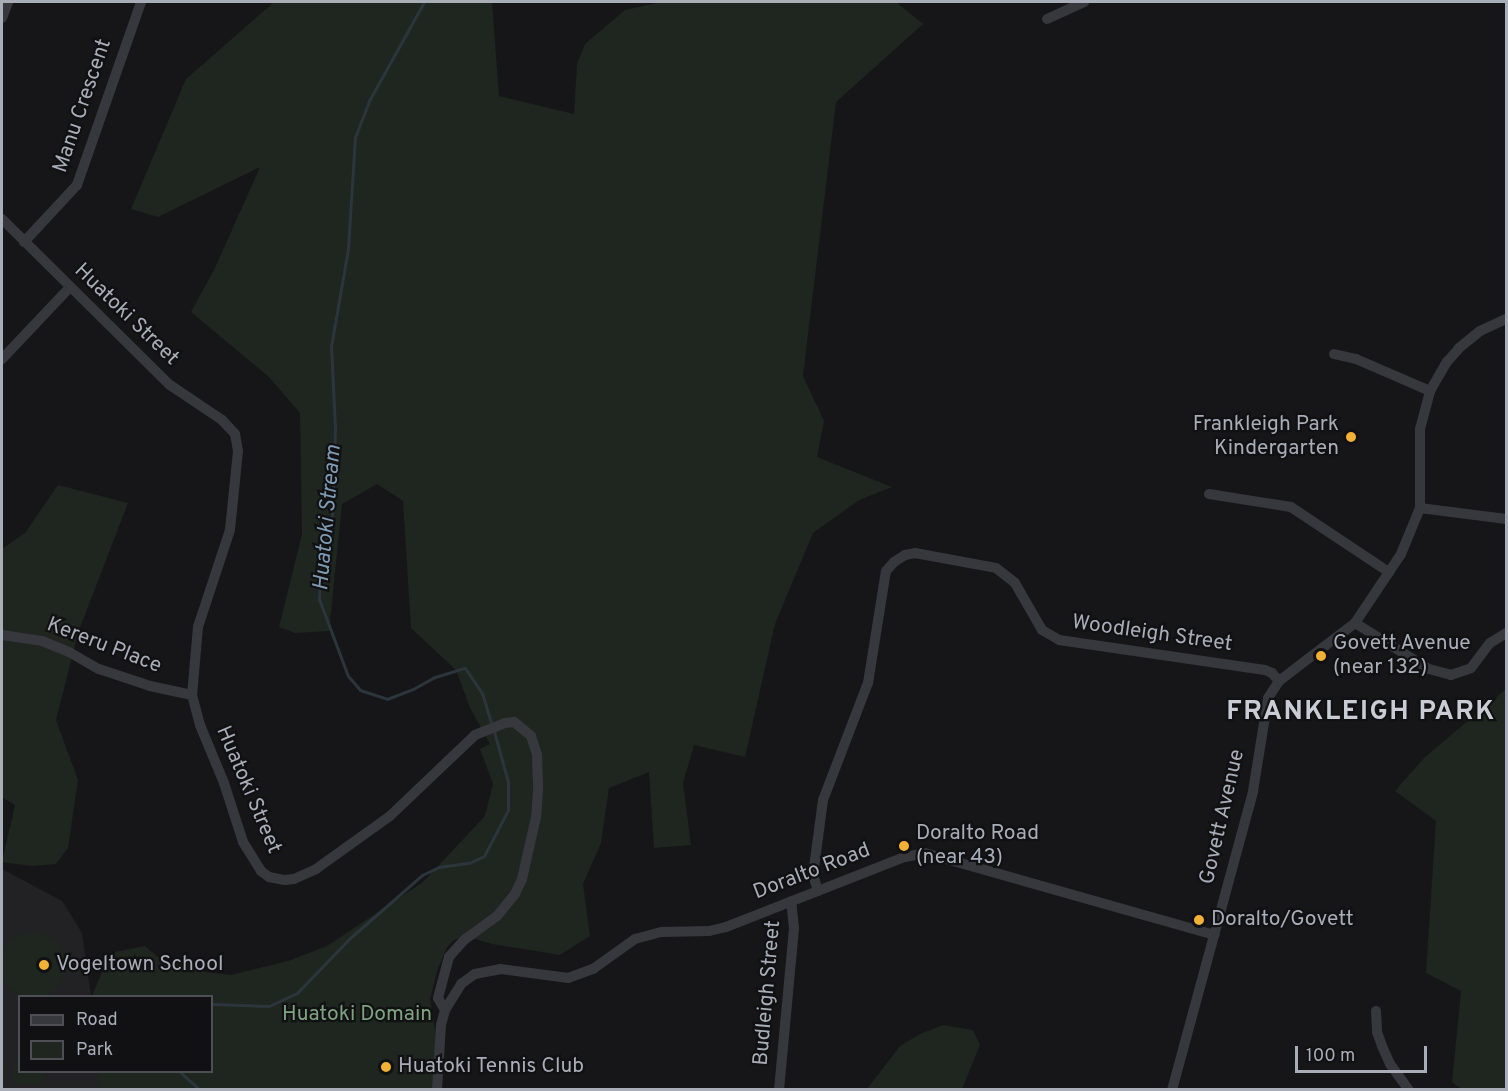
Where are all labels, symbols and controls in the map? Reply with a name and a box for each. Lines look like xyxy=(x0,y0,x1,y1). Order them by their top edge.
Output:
street label: Manu Crescent xyxy=(48,36,118,176)
street label: Huatoki Street xyxy=(68,259,184,371)
place label: Frankleigh Park Kindergarten xyxy=(1193,412,1339,462)
marker: Frankleigh Park Kindergarten xyxy=(1344,430,1358,444)
water label: Huatoki Stream xyxy=(308,444,348,592)
street label: Woodleigh Street xyxy=(1070,610,1234,658)
street label: Kereru Place xyxy=(43,613,165,679)
place label: Govett Avenue (near 132) xyxy=(1333,631,1471,681)
marker: Govett Avenue (near 132) xyxy=(1314,649,1328,663)
district label: FRANKLEIGH PARK xyxy=(1226,697,1496,729)
street label: Huatoki Street xyxy=(210,722,286,858)
street label: Govett Avenue xyxy=(1195,747,1251,887)
place label: Doralto Road (near 43) xyxy=(916,821,1039,871)
street label: Doralto Road xyxy=(750,838,874,906)
marker: Doralto Road (near 43) xyxy=(897,839,911,853)
place label: Doralto/Govett xyxy=(1211,907,1354,933)
marker: Doralto/Govett xyxy=(1192,913,1206,927)
street label: Budleigh Street xyxy=(749,919,787,1067)
place label: Vogeltown School xyxy=(56,952,223,978)
marker: Vogeltown School xyxy=(37,958,51,972)
legend xyxy=(18,995,213,1073)
park label: Huatoki Domain xyxy=(282,1002,432,1028)
text: Road xyxy=(76,1009,118,1032)
scale bar xyxy=(1298,1034,1430,1072)
text: Park xyxy=(76,1039,113,1062)
text: 100 m xyxy=(1306,1045,1355,1068)
place label: Huatoki Tennis Club xyxy=(398,1054,585,1080)
marker: Huatoki Tennis Club xyxy=(379,1060,393,1074)

